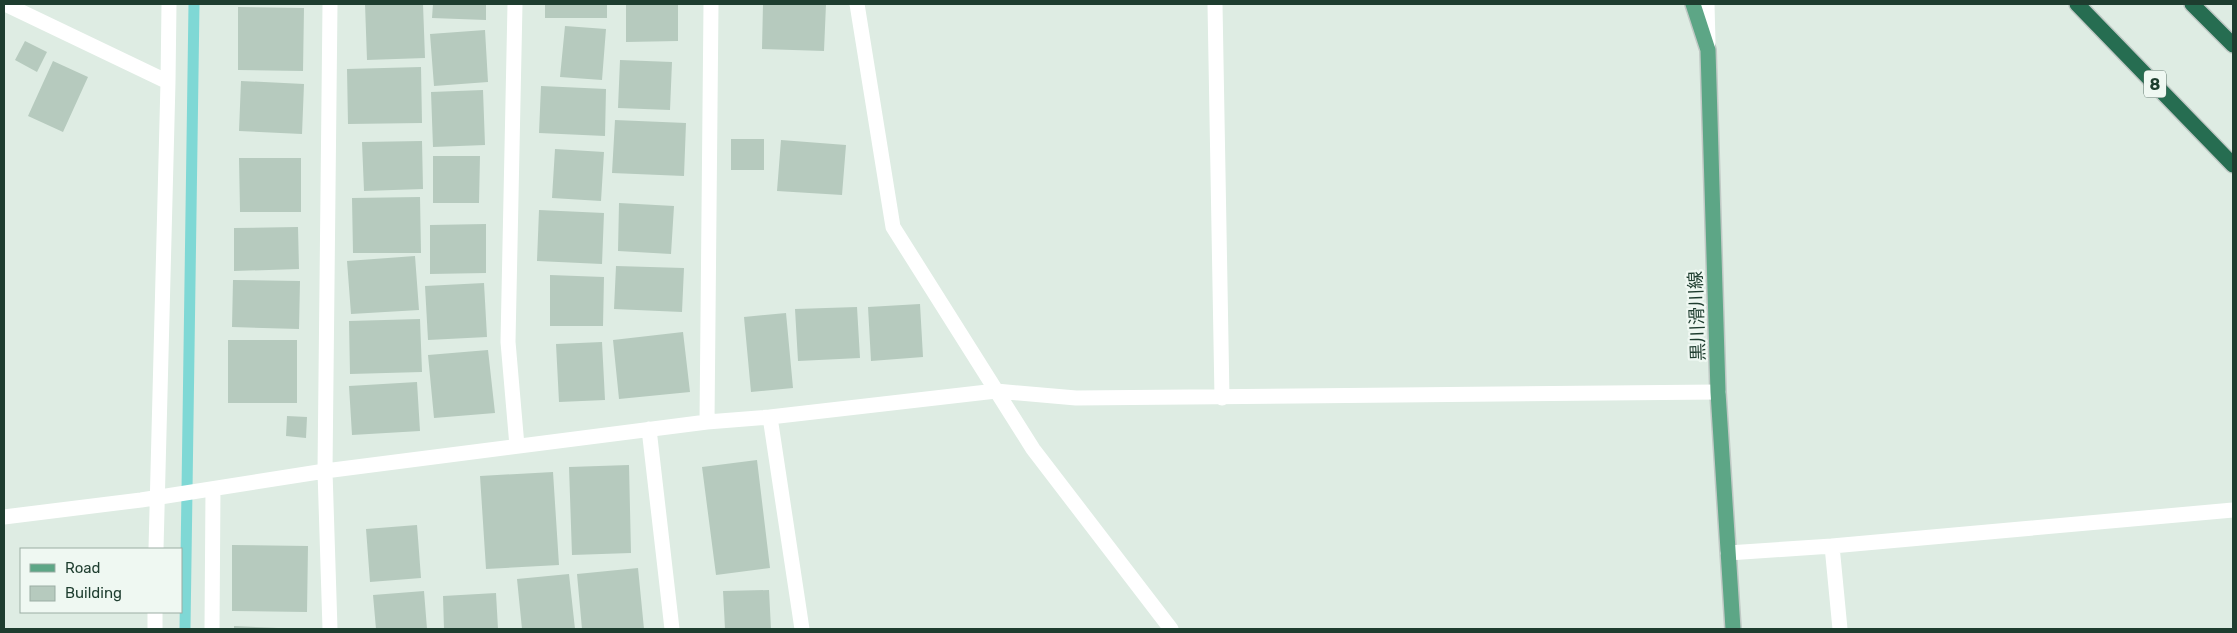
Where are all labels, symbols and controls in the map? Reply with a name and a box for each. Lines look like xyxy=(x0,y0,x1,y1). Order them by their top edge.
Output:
road number: 8 xyxy=(2144,70,2166,98)
street label: 黒川滑川線 xyxy=(1684,271,1710,361)
legend xyxy=(20,548,182,613)
text: Road xyxy=(65,559,101,577)
text: Building xyxy=(65,584,122,602)

